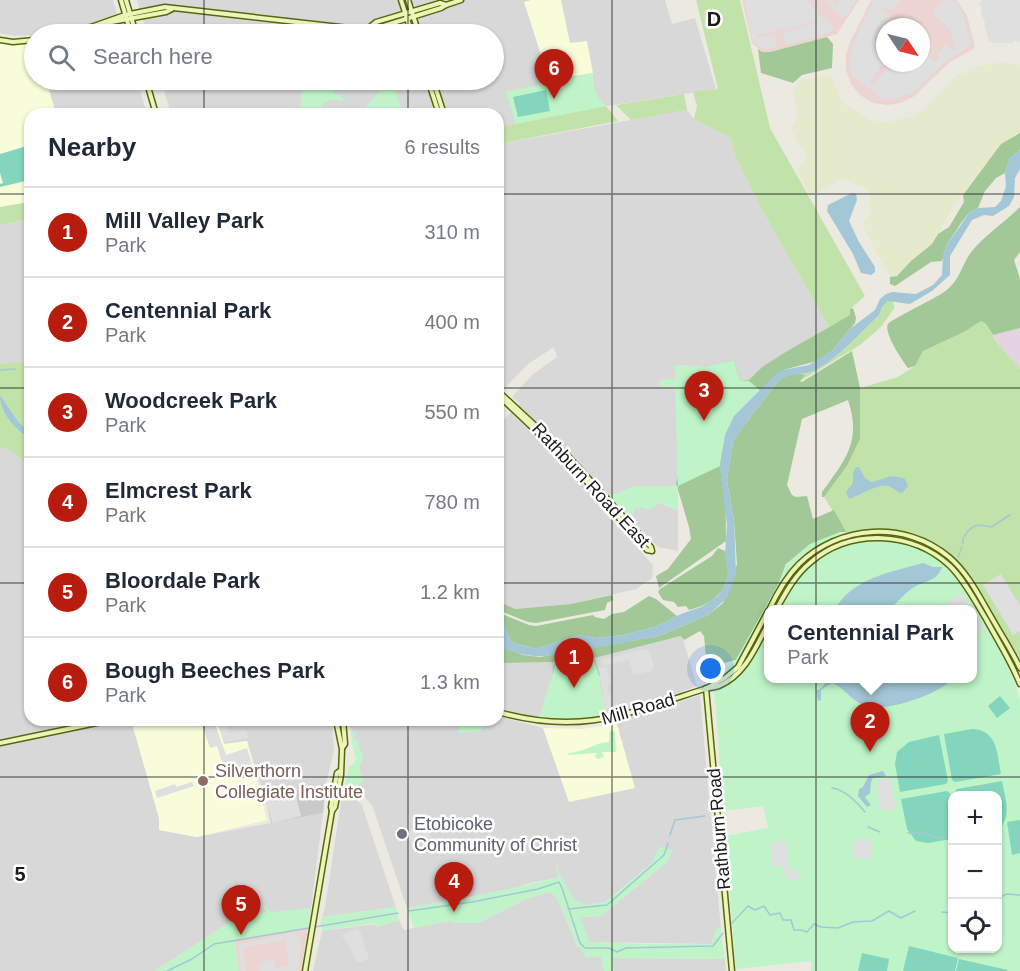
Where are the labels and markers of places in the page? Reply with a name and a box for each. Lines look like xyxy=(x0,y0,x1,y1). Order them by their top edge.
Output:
pin: 6 xyxy=(534,50,574,99)
pin: 3 xyxy=(684,372,724,421)
pin: 1 xyxy=(554,638,594,688)
pin: 2 xyxy=(850,702,890,752)
place label: Silverthorn Collegiate Institute xyxy=(215,761,363,802)
marker: Silverthorn Collegiate Institute xyxy=(196,774,210,788)
place label: Etobicoke Community of Christ xyxy=(414,814,577,855)
marker: Etobicoke Community of Christ xyxy=(395,827,409,841)
pin: 4 xyxy=(434,862,474,912)
pin: 5 xyxy=(222,886,260,935)

